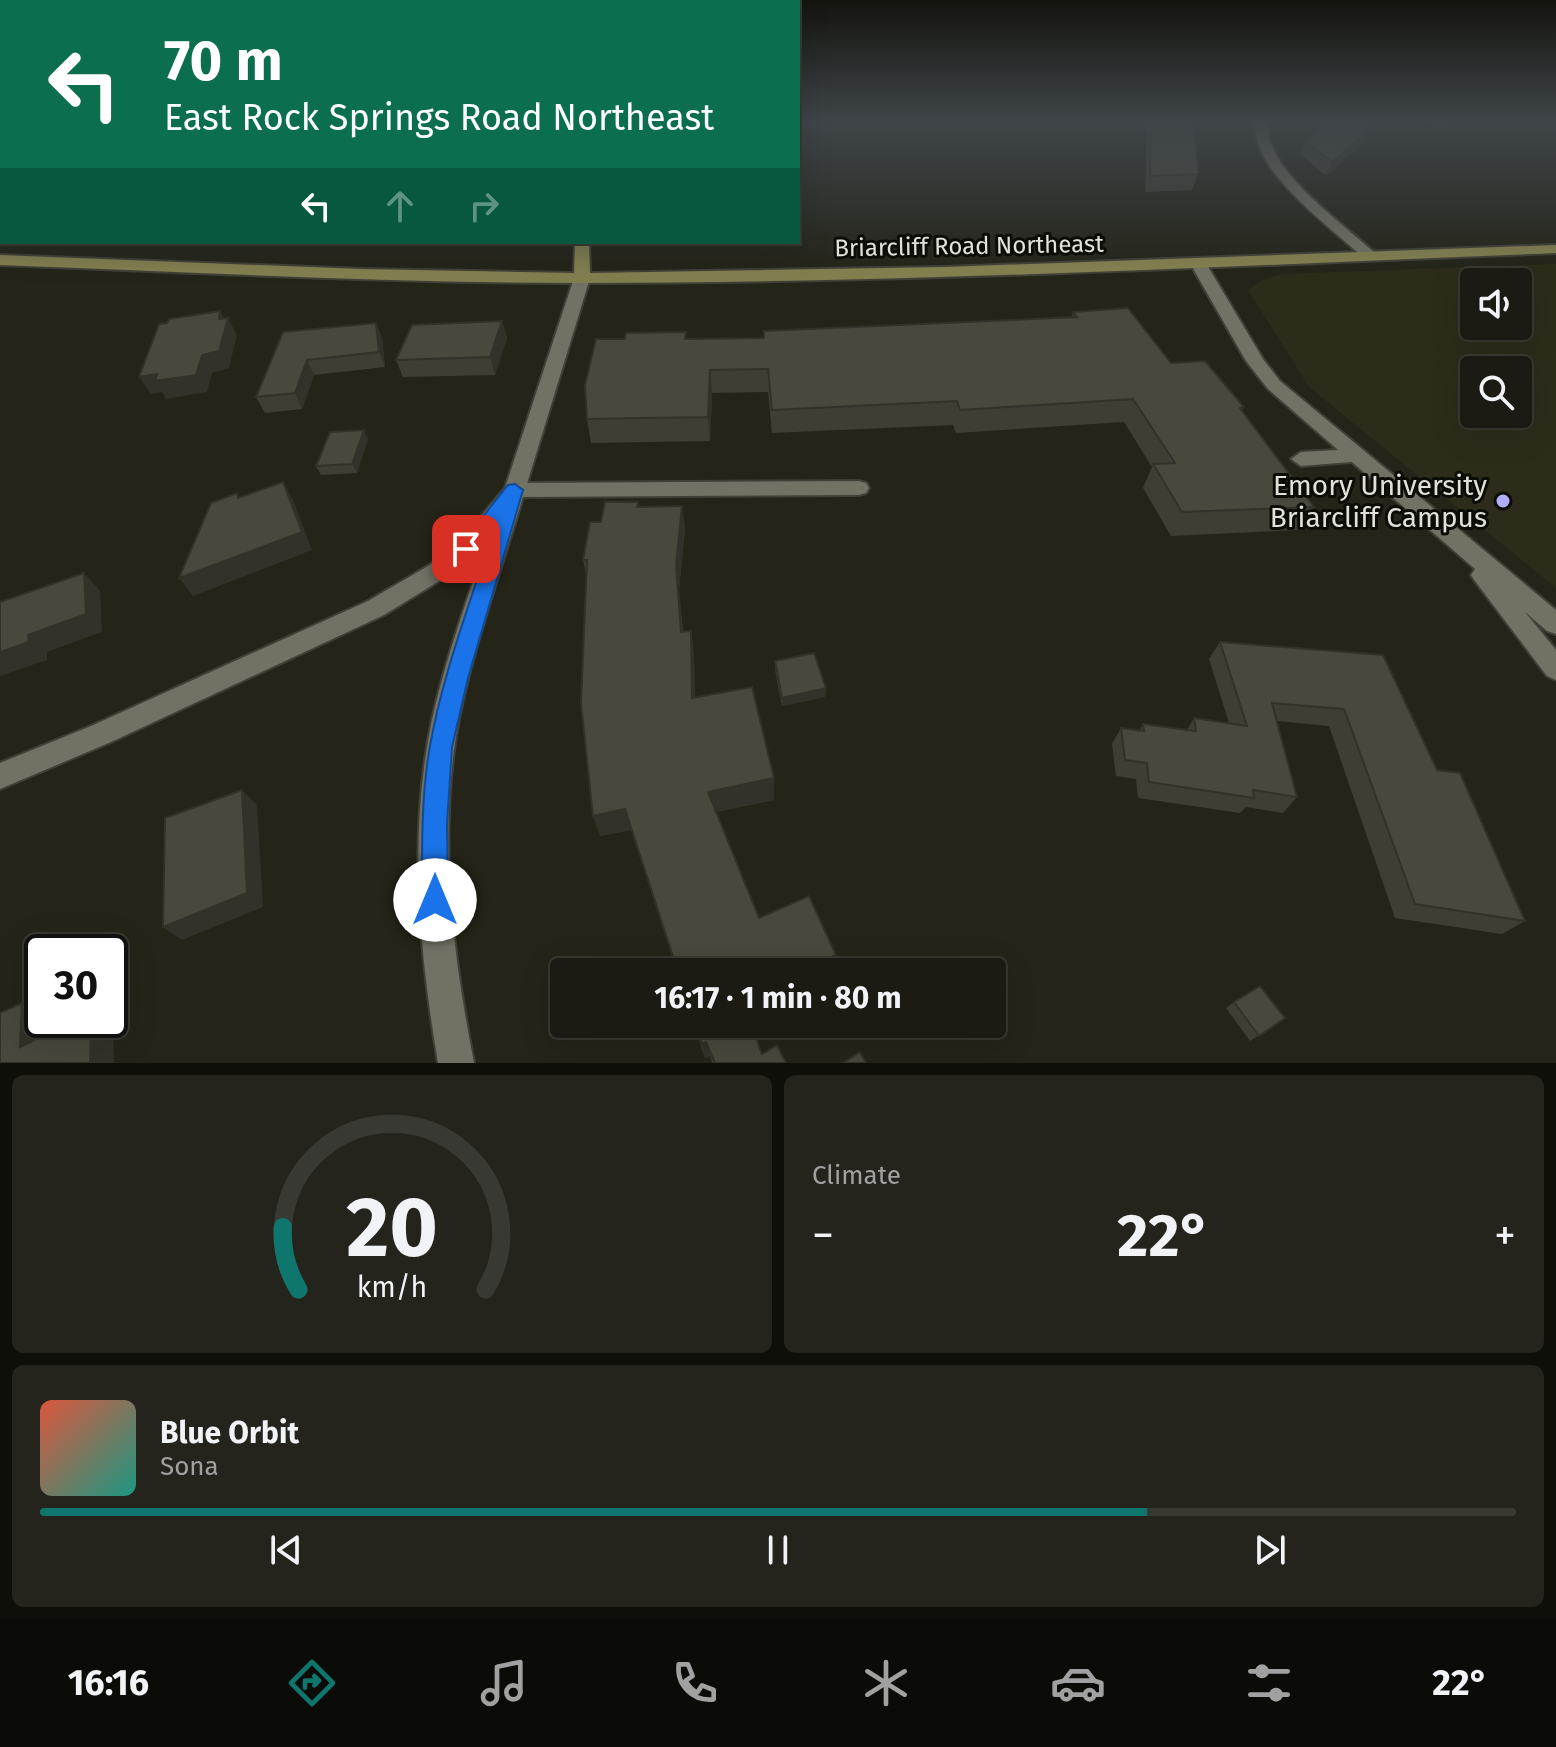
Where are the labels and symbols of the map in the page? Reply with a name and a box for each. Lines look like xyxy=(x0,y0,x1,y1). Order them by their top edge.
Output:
street label: Briarcliff Road Northeast xyxy=(834,230,1104,262)
place label: Emory University Briarcliff Campus xyxy=(1270,469,1487,534)
marker: Emory University Briarcliff Campus xyxy=(1494,492,1512,510)
pin xyxy=(432,515,500,583)
position arrow xyxy=(393,858,477,942)
speed limit sign: 30 xyxy=(24,934,128,1038)

